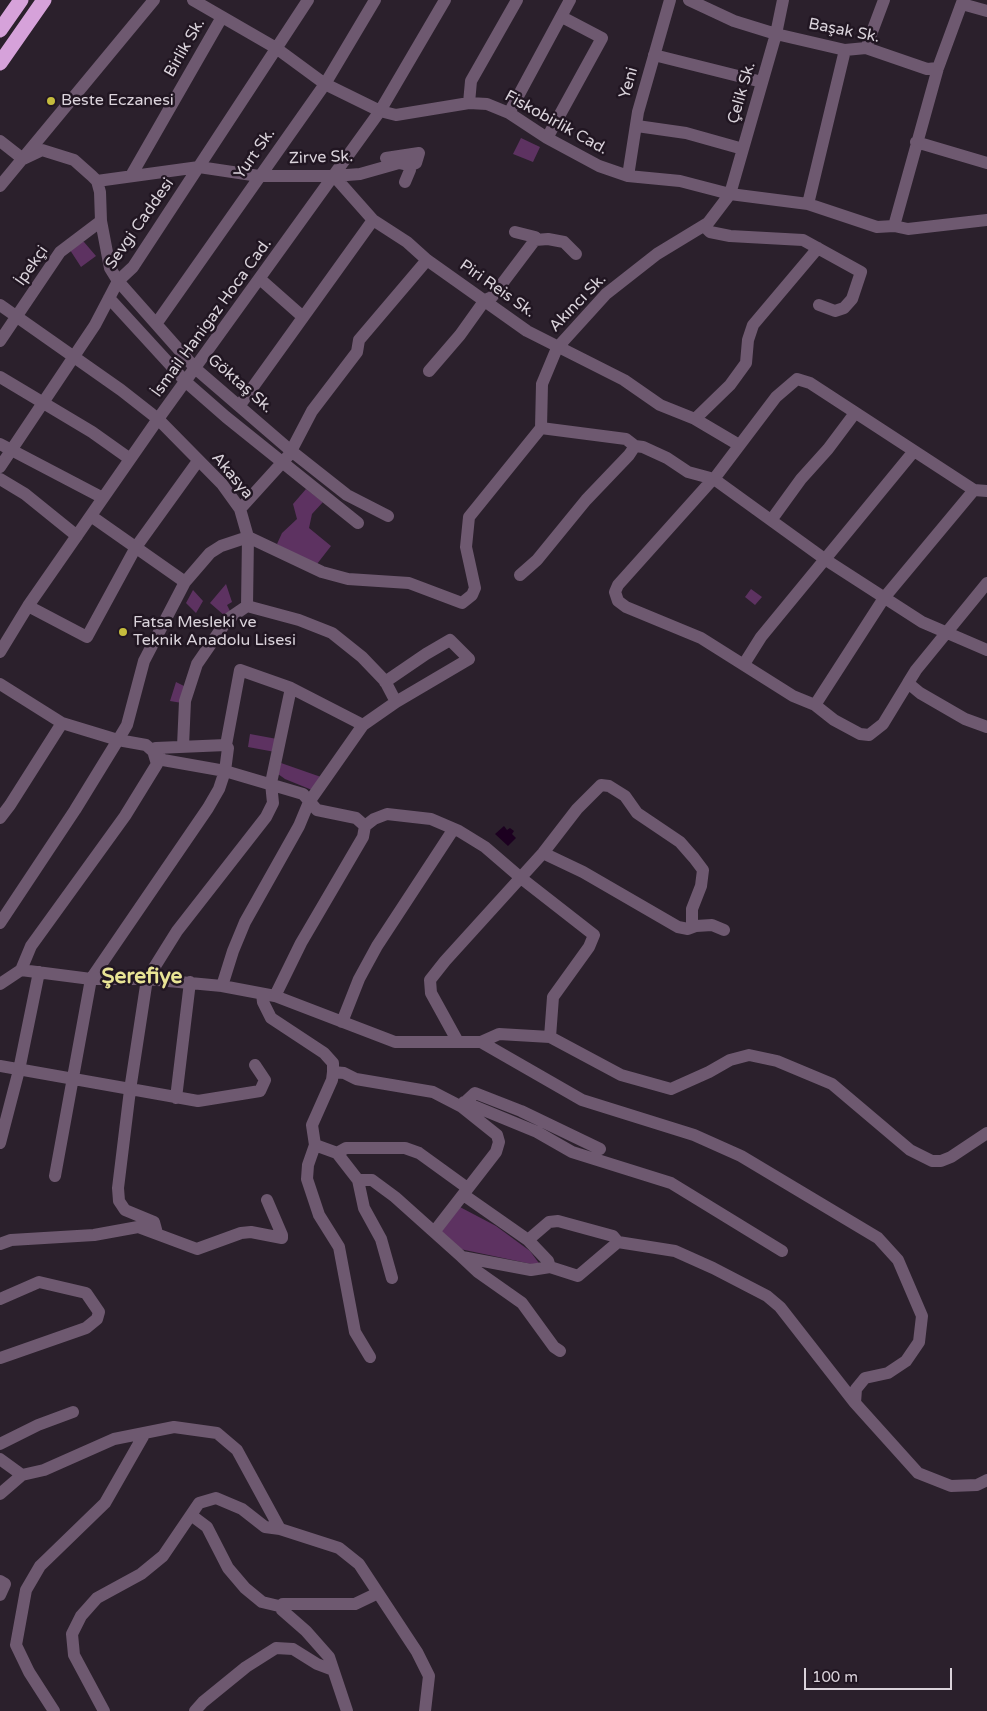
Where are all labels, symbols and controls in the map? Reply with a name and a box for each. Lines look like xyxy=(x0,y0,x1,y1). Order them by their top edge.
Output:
street label: Birlik Sk. xyxy=(161,15,209,81)
street label: Başak Sk. xyxy=(807,15,881,47)
street label: Çelik Sk. xyxy=(724,60,760,126)
street label: Yeni xyxy=(615,65,643,101)
street label: Fiskobirlik Cad. xyxy=(501,87,611,159)
place label: Beste Eczanesi xyxy=(61,91,174,111)
marker: Beste Eczanesi xyxy=(45,95,57,107)
street label: Yurt Sk. xyxy=(231,125,279,183)
street label: Zirve Sk. xyxy=(288,147,354,169)
street label: Sevgi Caddesi xyxy=(102,175,178,273)
street label: İsmail Hanigaz Hoca Cad. xyxy=(148,235,276,401)
street label: İpekçi xyxy=(11,242,53,290)
street label: Piri Reis Sk. xyxy=(456,256,538,322)
street label: Akıncı Sk. xyxy=(546,270,610,336)
street label: Göktaş Sk. xyxy=(203,350,277,418)
street label: Akasya xyxy=(207,449,257,503)
place label: Fatsa Mesleki ve Teknik Anadolu Lisesi xyxy=(133,613,296,651)
marker: Fatsa Mesleki ve Teknik Anadolu Lisesi xyxy=(117,626,129,638)
district label: Şerefiye xyxy=(102,964,182,990)
scale bar xyxy=(807,1658,954,1690)
text: 100 m xyxy=(812,1668,858,1686)

